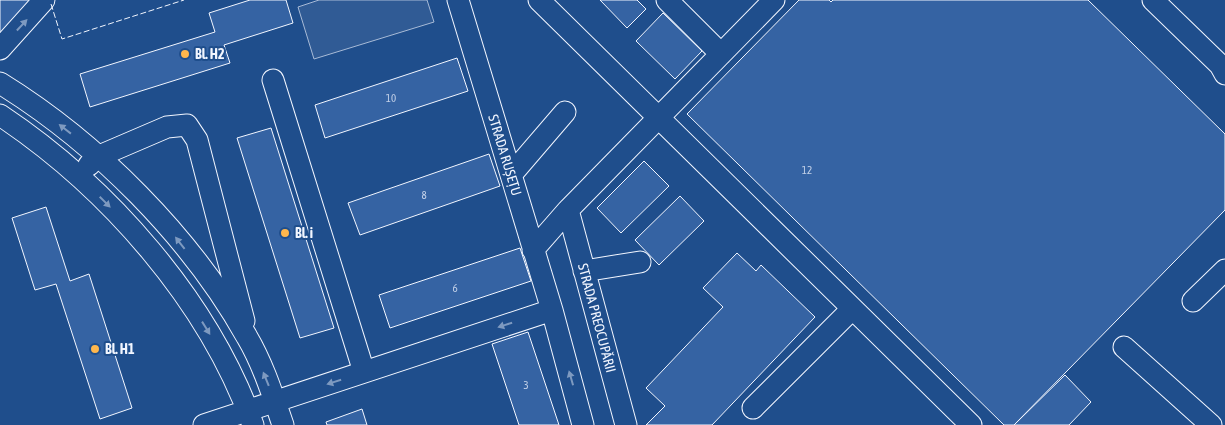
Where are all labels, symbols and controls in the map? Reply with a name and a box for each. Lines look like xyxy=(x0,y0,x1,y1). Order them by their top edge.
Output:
one-way arrow xyxy=(16,19,28,31)
place label: Bl. H2 xyxy=(195,46,225,62)
marker: Bl. H2 xyxy=(179,48,191,60)
house number: 10 xyxy=(386,92,396,104)
street label: STRADA RUȘEȚU xyxy=(485,112,525,198)
one-way arrow xyxy=(59,123,72,134)
house number: 12 xyxy=(802,164,812,176)
house number: 8 xyxy=(421,189,427,201)
one-way arrow xyxy=(98,196,110,208)
place label: Bl. i xyxy=(295,225,313,241)
marker: Bl. i xyxy=(279,227,291,239)
one-way arrow xyxy=(175,236,185,249)
street label: STRADA PREOCUPĂRII xyxy=(575,261,620,374)
house number: 6 xyxy=(452,282,458,294)
one-way arrow xyxy=(202,322,211,335)
one-way arrow xyxy=(498,322,513,330)
place label: Bl. H1 xyxy=(105,341,135,357)
marker: Bl. H1 xyxy=(89,343,101,355)
one-way arrow xyxy=(567,370,575,385)
one-way arrow xyxy=(262,372,270,386)
one-way arrow xyxy=(327,379,342,386)
house number: 3 xyxy=(523,379,529,391)

